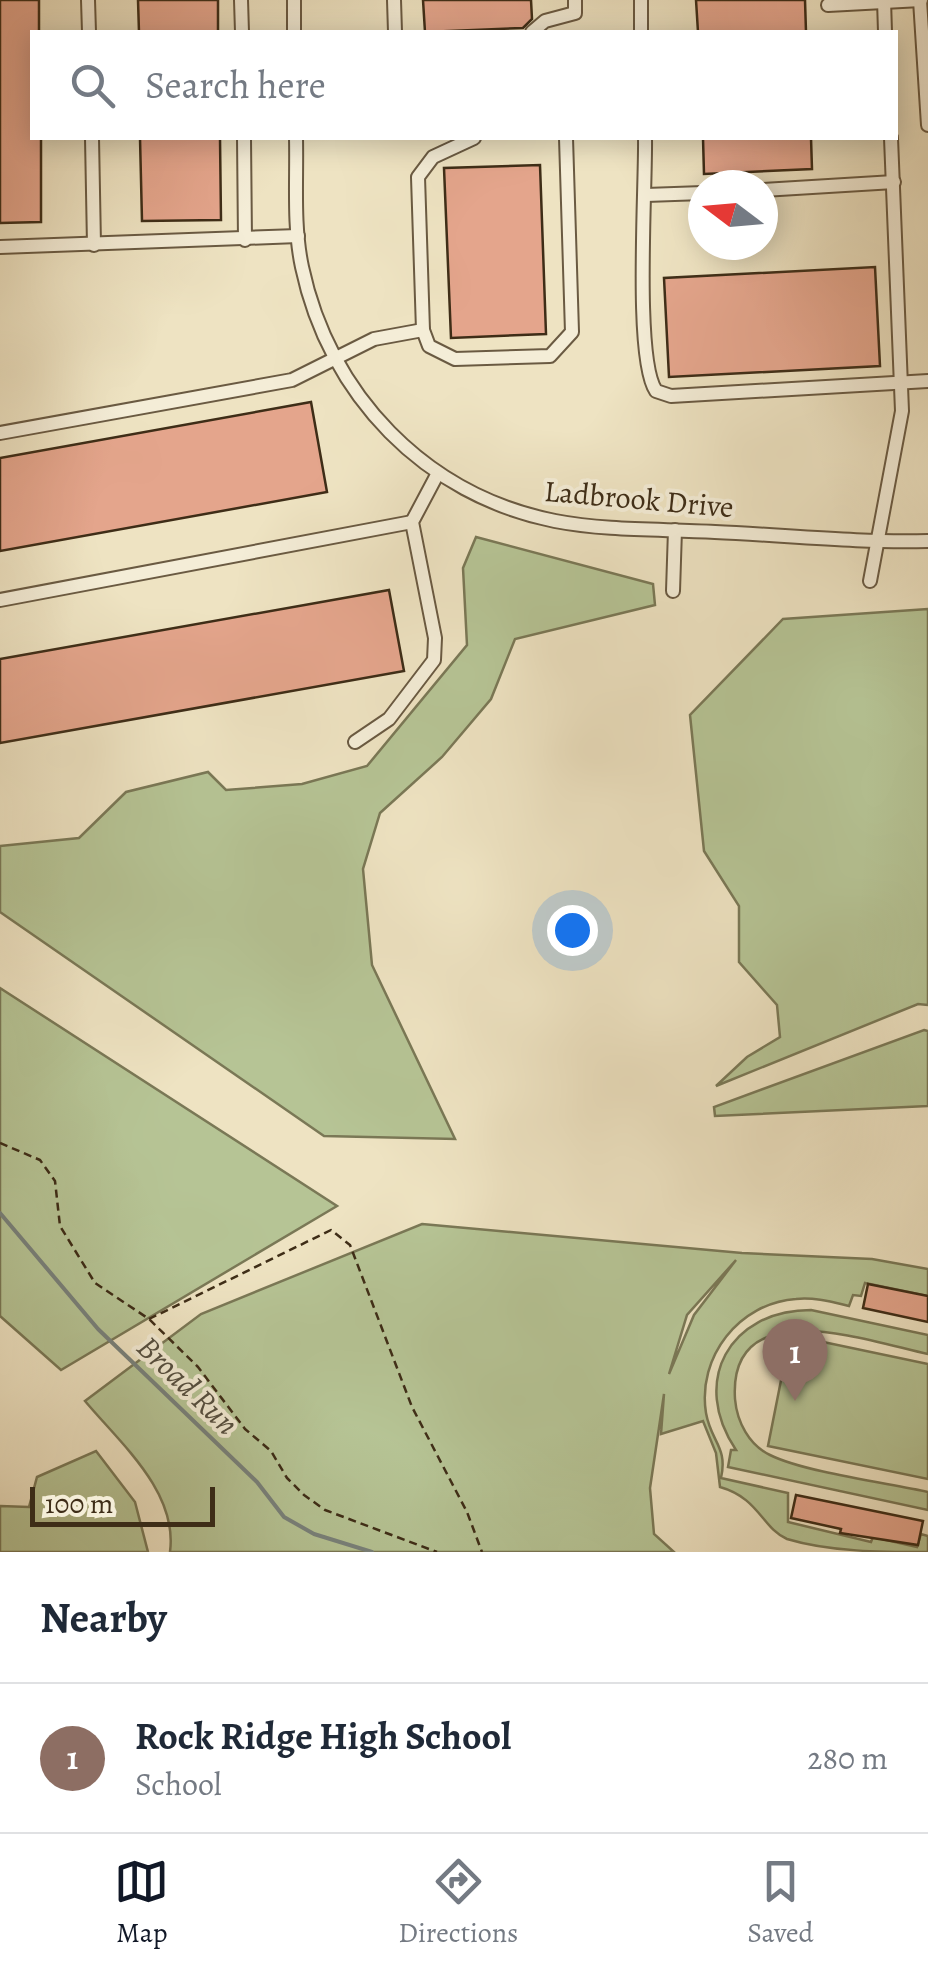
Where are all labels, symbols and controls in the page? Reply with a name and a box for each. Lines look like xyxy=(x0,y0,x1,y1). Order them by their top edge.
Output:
search box xyxy=(30,30,898,140)
icon: search xyxy=(65,58,120,113)
text: Search here xyxy=(145,59,326,111)
north arrow xyxy=(688,170,778,260)
street label: Ladbrook Drive xyxy=(543,471,735,527)
your location xyxy=(547,905,598,956)
pin: 1 xyxy=(762,1318,828,1401)
water label: Broad Run xyxy=(127,1325,249,1445)
scale bar xyxy=(30,1482,215,1526)
text: 100 m xyxy=(45,1485,113,1523)
text: Nearby xyxy=(40,1589,167,1646)
text: Rock Ridge High School xyxy=(135,1710,511,1762)
text: 1 xyxy=(67,1736,78,1780)
text: 280 m xyxy=(807,1736,888,1780)
text: School xyxy=(135,1762,222,1806)
tab: Map xyxy=(114,1854,169,1952)
tab: Directions xyxy=(398,1854,518,1952)
tab: Saved xyxy=(747,1854,814,1952)

